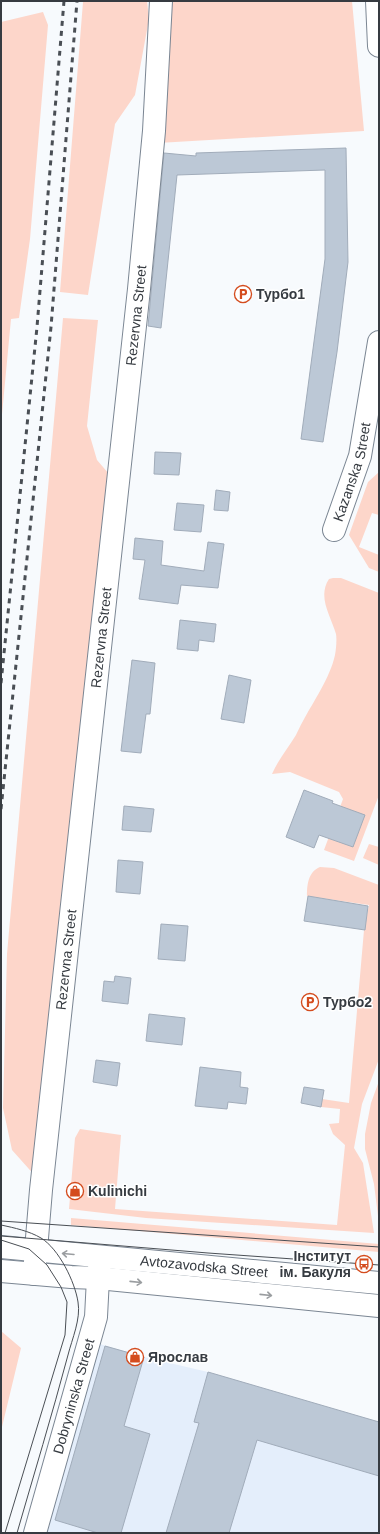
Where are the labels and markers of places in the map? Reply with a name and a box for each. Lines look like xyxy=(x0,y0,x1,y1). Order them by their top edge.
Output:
parking icon: Турбо1 xyxy=(233,284,253,304)
place label: Турбо1 xyxy=(256,286,305,302)
parking icon: Турбо2 xyxy=(300,992,320,1012)
place label: Турбо2 xyxy=(323,994,372,1010)
shop icon: Kulinichi xyxy=(65,1181,85,1201)
place label: Kulinichi xyxy=(88,1183,147,1199)
place label: Інститут ім. Бакуля xyxy=(279,1248,351,1280)
bus stop icon: Інститут ім. Бакуля xyxy=(354,1254,374,1274)
shop icon: Ярослав xyxy=(125,1347,145,1367)
place label: Ярослав xyxy=(148,1349,208,1365)

